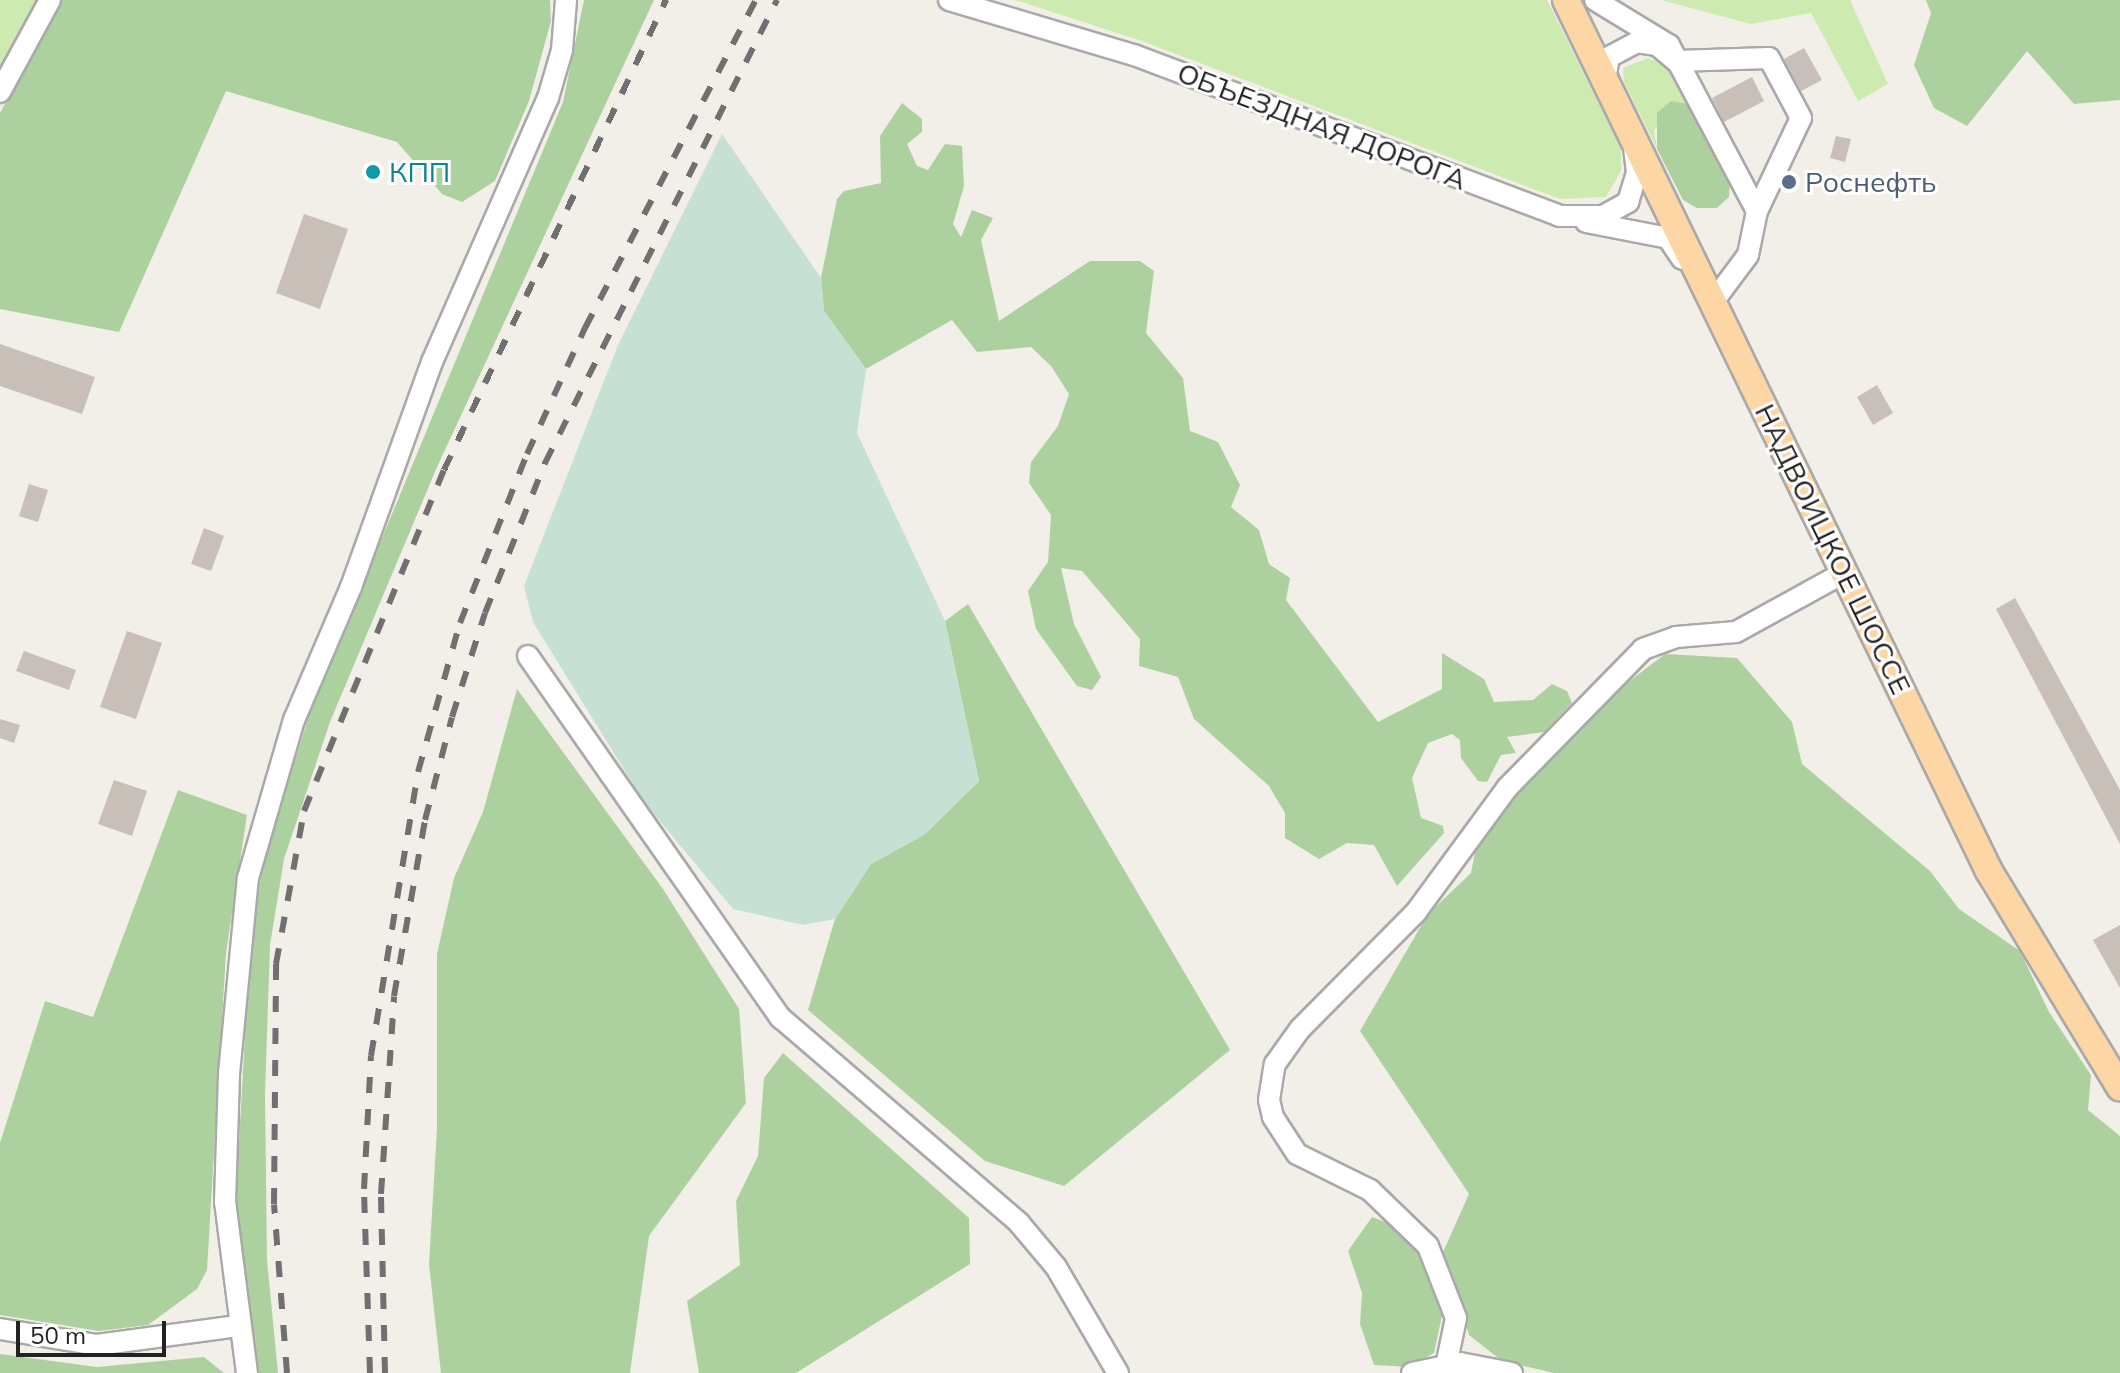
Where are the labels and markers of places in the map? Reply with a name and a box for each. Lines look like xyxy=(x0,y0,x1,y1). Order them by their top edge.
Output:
place label: КПП xyxy=(389,155,450,189)
marker: КПП xyxy=(364,163,382,181)
place label: Роснефть xyxy=(1805,165,1936,199)
marker: Роснефть xyxy=(1780,173,1798,191)

